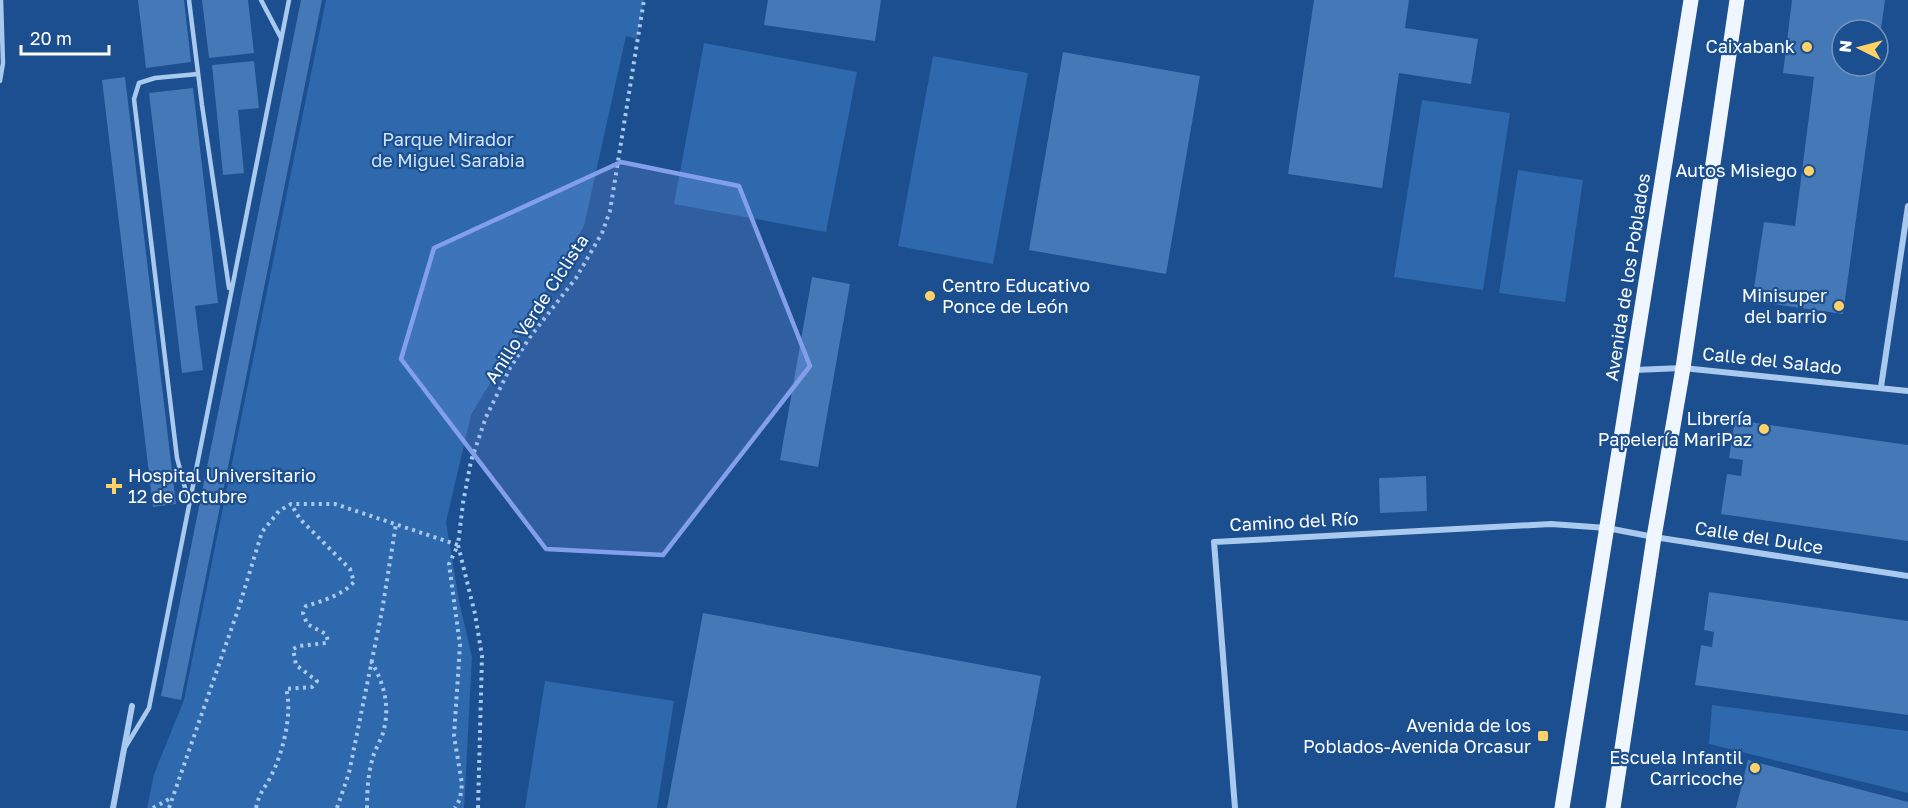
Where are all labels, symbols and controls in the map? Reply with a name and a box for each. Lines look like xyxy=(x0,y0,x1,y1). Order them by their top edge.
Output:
scale bar xyxy=(21,18,110,56)
north arrow xyxy=(1830,18,1890,78)
text: 20 m xyxy=(30,27,72,49)
place label: Caixabank xyxy=(1705,35,1795,57)
text: N xyxy=(1835,39,1856,54)
marker: Caixabank xyxy=(1800,40,1814,54)
park label: Parque Mirador de Miguel Sarabia xyxy=(371,128,525,171)
place label: Autos Misiego xyxy=(1675,159,1797,181)
marker: Autos Misiego xyxy=(1802,164,1816,178)
street label: Avenida de los Poblados xyxy=(1600,171,1654,382)
street label: Anillo Verde Ciclista xyxy=(480,230,593,387)
place label: Centro Educativo Ponce de León xyxy=(942,274,1090,317)
place label: Minisuper del barrio xyxy=(1742,284,1827,327)
marker: Centro Educativo Ponce de León xyxy=(923,289,937,303)
marker: Minisuper del barrio xyxy=(1832,299,1846,313)
street label: Calle del Salado xyxy=(1701,342,1843,378)
place label: Librería Papelería MariPaz xyxy=(1598,407,1752,450)
marker: Librería Papelería MariPaz xyxy=(1757,422,1771,436)
place label: Hospital Universitario 12 de Octubre xyxy=(128,464,316,507)
marker: Hospital Universitario 12 de Octubre xyxy=(105,477,123,495)
street label: Camino del Río xyxy=(1229,507,1359,535)
street label: Calle del Dulce xyxy=(1693,516,1825,558)
place label: Avenida de los Poblados-Avenida Orcasur xyxy=(1303,714,1531,757)
marker: Avenida de los Poblados-Avenida Orcasur xyxy=(1536,729,1550,743)
place label: Escuela Infantil Carricoche xyxy=(1609,746,1743,789)
marker: Escuela Infantil Carricoche xyxy=(1748,761,1762,775)

